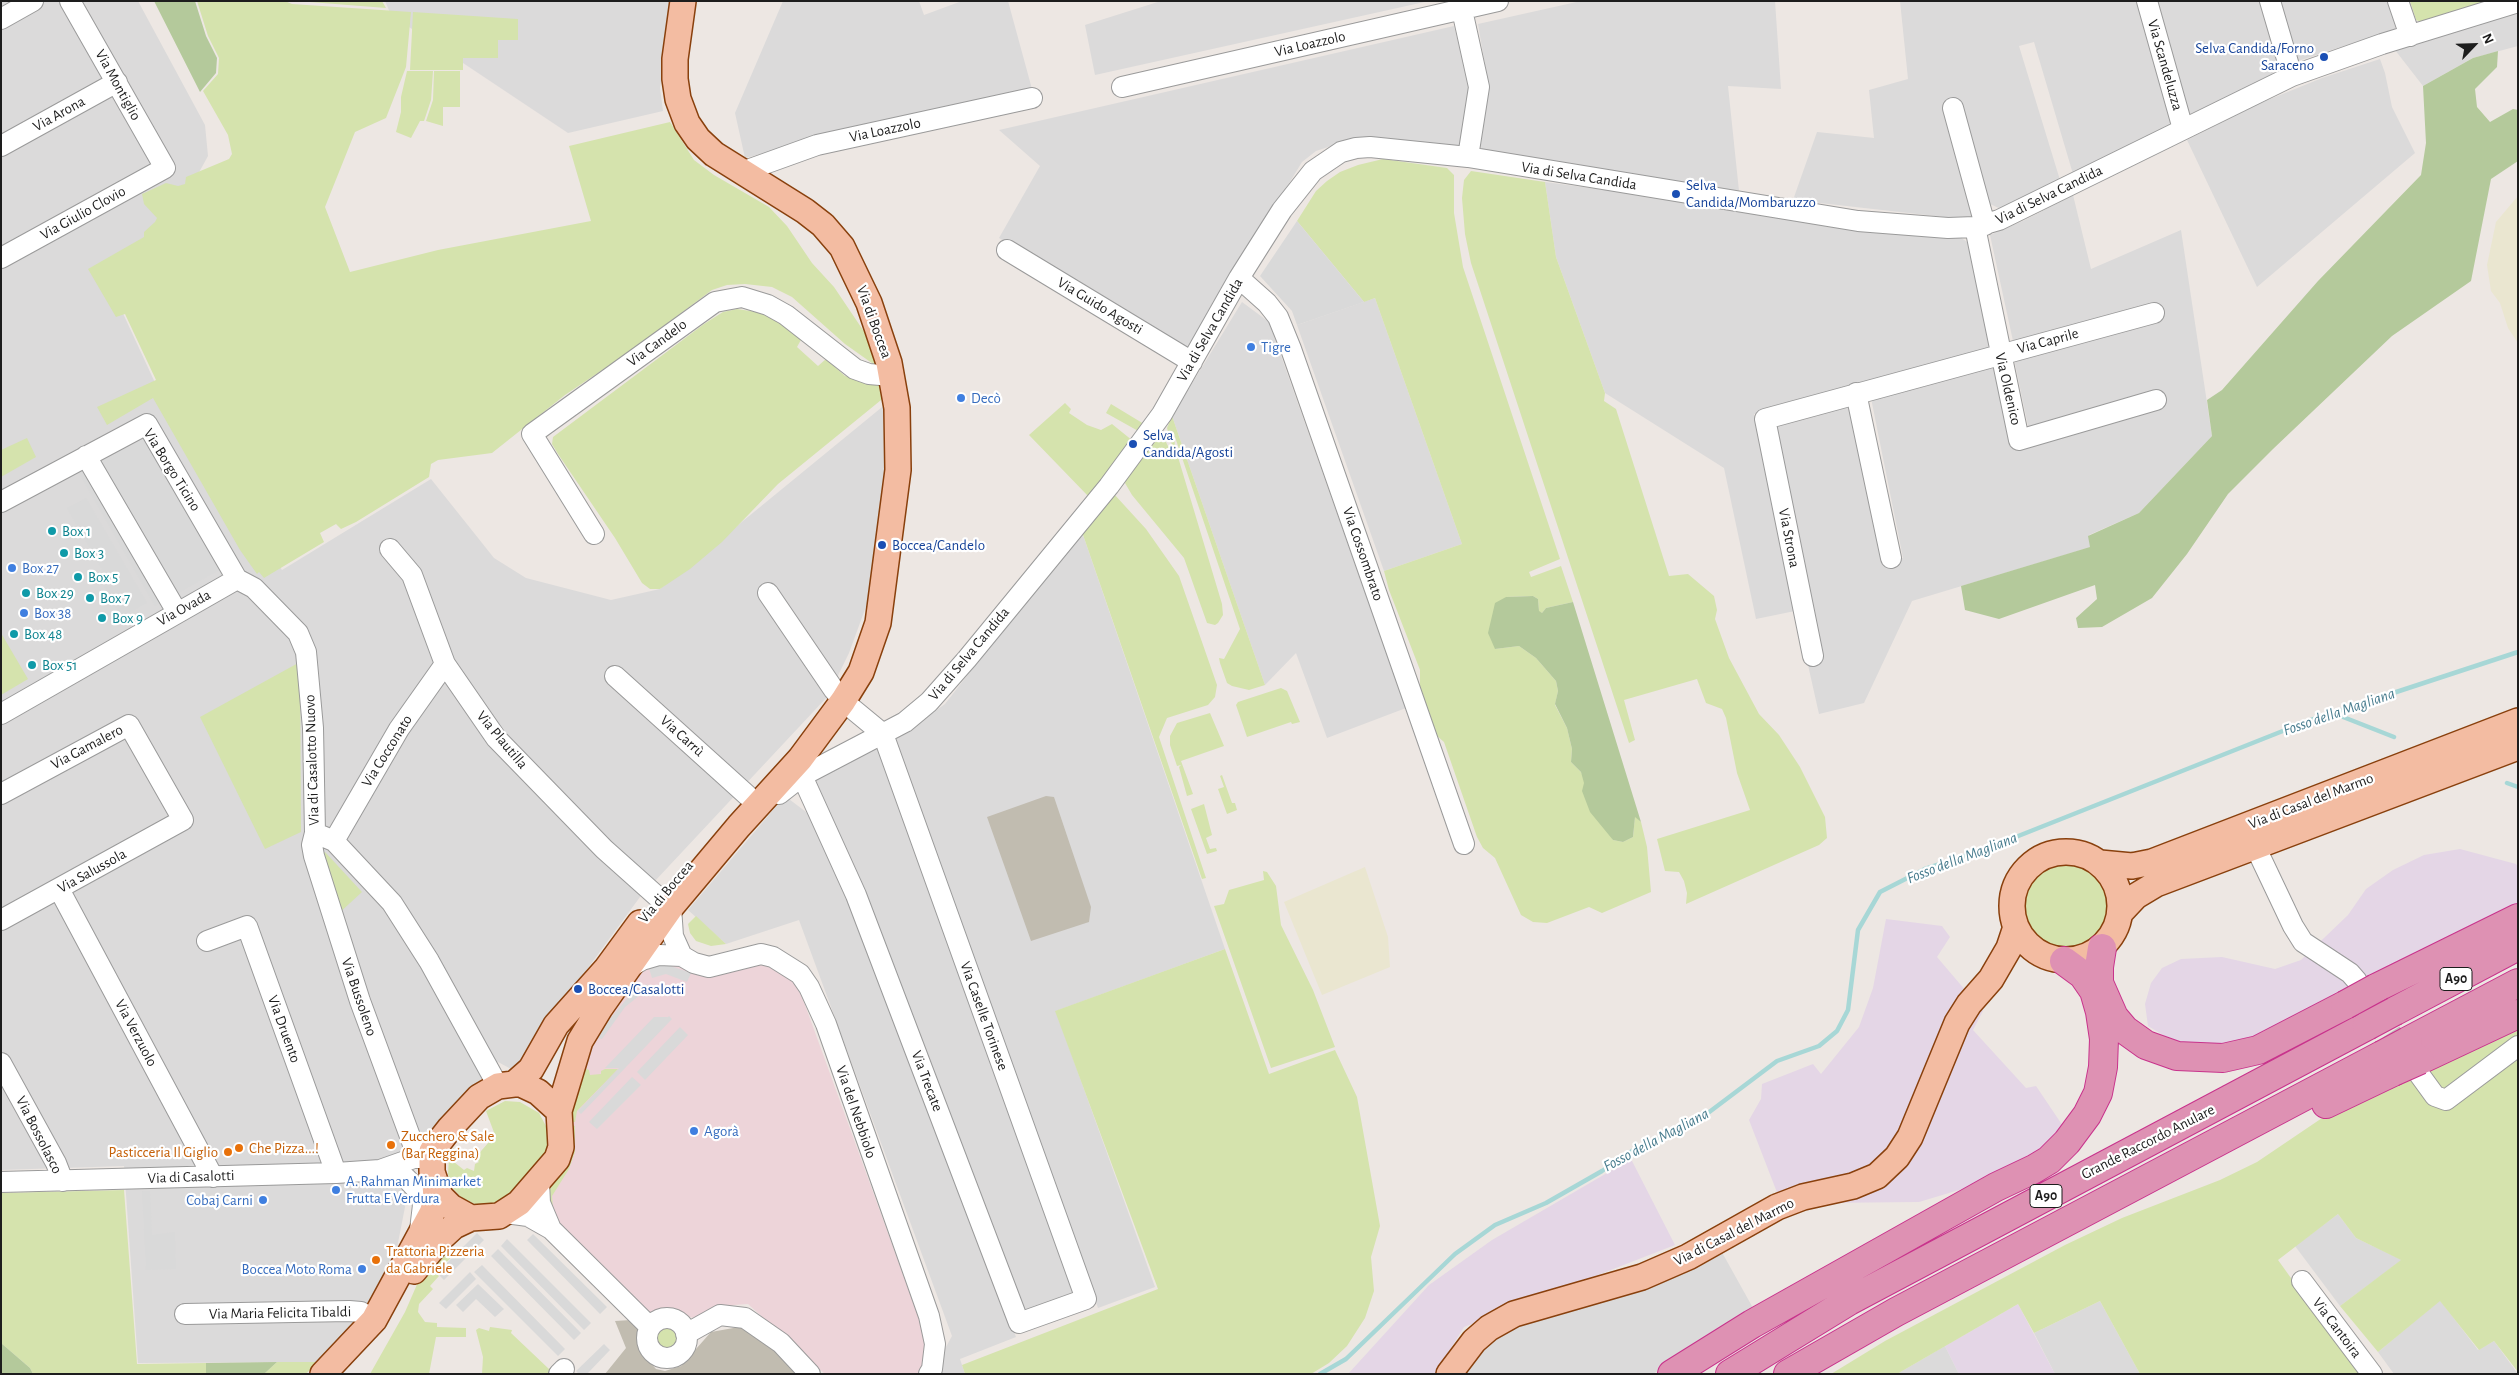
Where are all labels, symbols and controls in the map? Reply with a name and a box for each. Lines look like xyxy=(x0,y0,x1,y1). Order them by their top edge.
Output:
street label: Via Scandeluzza xyxy=(2143,17,2187,113)
north arrow xyxy=(2449,20,2499,70)
street label: Via Loazzolo xyxy=(1273,27,1347,61)
text: N xyxy=(2479,32,2496,46)
place label: Selva Candida/Forno Saraceno xyxy=(2195,39,2314,74)
street label: Via Montiglio xyxy=(91,46,145,124)
marker: Selva Candida/Forno Saraceno xyxy=(2318,51,2330,63)
street label: Via Arona xyxy=(30,92,88,136)
street label: Via Loazzolo xyxy=(848,114,922,146)
street label: Via di Selva Candida xyxy=(1520,158,1638,194)
street label: Via di Selva Candida xyxy=(1993,161,2105,229)
place label: Selva Candida/Mombaruzzo xyxy=(1686,176,1816,211)
street label: Via Giulio Clovio xyxy=(37,182,129,244)
marker: Selva Candida/Mombaruzzo xyxy=(1670,188,1682,200)
street label: Via Guido Agosti xyxy=(1054,273,1146,339)
street label: Via di Selva Candida xyxy=(1173,275,1247,385)
street label: Via di Boccea xyxy=(853,283,895,361)
street label: Via Candelo xyxy=(624,315,690,371)
street label: Via Caprile xyxy=(2015,324,2081,358)
place label: Tigre xyxy=(1261,338,1291,356)
marker: Tigre xyxy=(1245,341,1257,353)
street label: Via Oldenico xyxy=(1991,351,2025,427)
place label: Decò xyxy=(971,389,1001,407)
marker: Decò xyxy=(955,392,967,404)
street label: Via Borgo Ticino xyxy=(139,425,205,515)
place label: Selva Candida/Agosti xyxy=(1143,426,1233,461)
marker: Selva Candida/Agosti xyxy=(1127,438,1139,450)
street label: Via Cossombrato xyxy=(1339,505,1387,603)
street label: Via Strona xyxy=(1774,507,1804,569)
place label: Box 1 xyxy=(62,522,91,540)
marker: Box 1 xyxy=(46,525,58,537)
place label: Boccea/Candelo xyxy=(892,536,985,554)
marker: Boccea/Candelo xyxy=(876,539,888,551)
place label: Box 3 xyxy=(74,544,104,562)
marker: Box 3 xyxy=(58,547,70,559)
place label: Box 27 xyxy=(22,559,59,577)
marker: Box 27 xyxy=(6,562,18,574)
place label: Box 5 xyxy=(88,568,118,586)
marker: Box 5 xyxy=(72,571,84,583)
place label: Box 29 xyxy=(36,584,74,602)
street label: Via Ovada xyxy=(154,586,214,630)
marker: Box 29 xyxy=(20,587,32,599)
place label: Box 7 xyxy=(100,589,130,607)
marker: Box 7 xyxy=(84,592,96,604)
place label: Box 38 xyxy=(34,604,71,622)
street label: Via di Selva Candida xyxy=(925,604,1013,704)
marker: Box 38 xyxy=(18,607,30,619)
place label: Box 9 xyxy=(112,609,143,627)
marker: Box 9 xyxy=(96,612,108,624)
place label: Box 48 xyxy=(24,625,62,643)
marker: Box 48 xyxy=(8,628,20,640)
place label: Box 51 xyxy=(42,656,77,674)
marker: Box 51 xyxy=(26,659,38,671)
water label: Fosso della Magliana xyxy=(2281,684,2397,740)
street label: Via di Casalotto Nuovo xyxy=(301,694,323,826)
street label: Via Plautilla xyxy=(473,707,531,773)
street label: Via Carrù xyxy=(656,711,708,761)
street label: Via Cocconato xyxy=(358,712,416,790)
street label: Via Gamalero xyxy=(48,721,126,773)
street label: Via di Casal del Marmo xyxy=(2246,769,2376,833)
water label: Fosso della Magliana xyxy=(1904,828,2020,888)
street label: Via Salussola xyxy=(55,845,129,897)
street label: Via di Boccea xyxy=(635,857,697,927)
street label: Via Bussoleno xyxy=(337,956,381,1038)
street label: Via Caselle Torinese xyxy=(956,959,1012,1073)
road number: A90 xyxy=(2440,968,2472,991)
place label: Boccea/Casalotti xyxy=(588,980,684,998)
marker: Boccea/Casalotti xyxy=(572,983,584,995)
street label: Via Druento xyxy=(264,993,304,1065)
street label: Via Verzuolo xyxy=(111,996,161,1070)
street label: Via Trecate xyxy=(907,1048,947,1114)
street label: Via del Nebbiolo xyxy=(832,1063,880,1161)
street label: Via Bossolasco xyxy=(12,1093,66,1177)
street label: Grande Raccordo Anulare xyxy=(2078,1101,2218,1183)
water label: Fosso della Magliana xyxy=(1600,1104,1712,1176)
place label: Agorà xyxy=(704,1122,739,1140)
marker: Agorà xyxy=(688,1125,700,1137)
place label: Zucchero & Sale (Bar Reggina) xyxy=(401,1127,494,1162)
place label: Che Pizza...! xyxy=(249,1139,319,1157)
marker: Zucchero & Sale (Bar Reggina) xyxy=(385,1139,397,1151)
marker: Che Pizza...! xyxy=(233,1142,245,1154)
place label: Pasticceria Il Giglio xyxy=(109,1143,218,1161)
marker: Pasticceria Il Giglio xyxy=(222,1146,234,1158)
street label: Via di Casalotti xyxy=(147,1166,235,1188)
place label: A. Rahman Minimarket Frutta E Verdura xyxy=(346,1172,481,1207)
marker: A. Rahman Minimarket Frutta E Verdura xyxy=(330,1184,342,1196)
road number: A90 xyxy=(2030,1184,2062,1208)
place label: Cobaj Carni xyxy=(186,1191,253,1209)
marker: Cobaj Carni xyxy=(257,1194,269,1206)
street label: Via di Casal del Marmo xyxy=(1671,1194,1797,1270)
place label: Trattoria Pizzeria da Gabriele xyxy=(386,1242,484,1277)
marker: Trattoria Pizzeria da Gabriele xyxy=(370,1254,382,1266)
place label: Boccea Moto Roma xyxy=(242,1260,352,1278)
marker: Boccea Moto Roma xyxy=(356,1263,368,1275)
street label: Via Cantoira xyxy=(2308,1294,2366,1362)
street label: Via Maria Felicita Tibaldi xyxy=(209,1303,351,1323)

